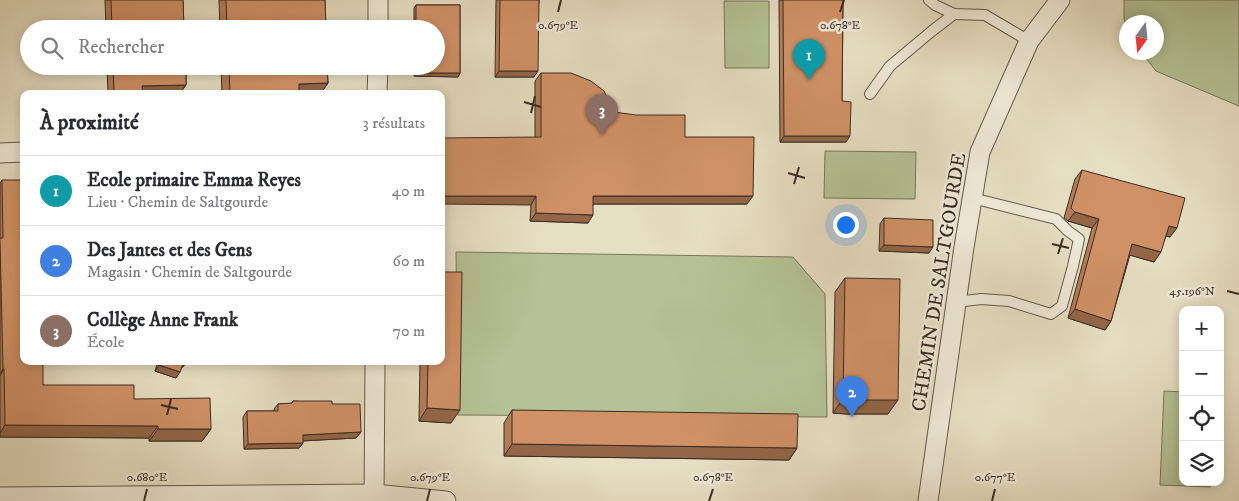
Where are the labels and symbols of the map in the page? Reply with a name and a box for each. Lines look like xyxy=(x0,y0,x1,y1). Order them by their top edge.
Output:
north arrow xyxy=(1119,15,1164,60)
text: 0.679°E xyxy=(538,18,579,33)
text: 0.678°E xyxy=(820,18,861,33)
pin: 1 xyxy=(793,39,825,80)
pin: 3 xyxy=(586,94,618,135)
street label: CHEMIN DE SALTGOURDE xyxy=(907,151,972,413)
your location xyxy=(833,212,859,238)
text: 45.196°N xyxy=(1169,284,1215,299)
pin: 2 xyxy=(836,376,868,417)
text: 0.680°E xyxy=(127,470,168,485)
text: 0.679°E xyxy=(410,470,451,485)
text: 0.678°E xyxy=(693,470,734,485)
text: 0.677°E xyxy=(975,470,1016,485)

